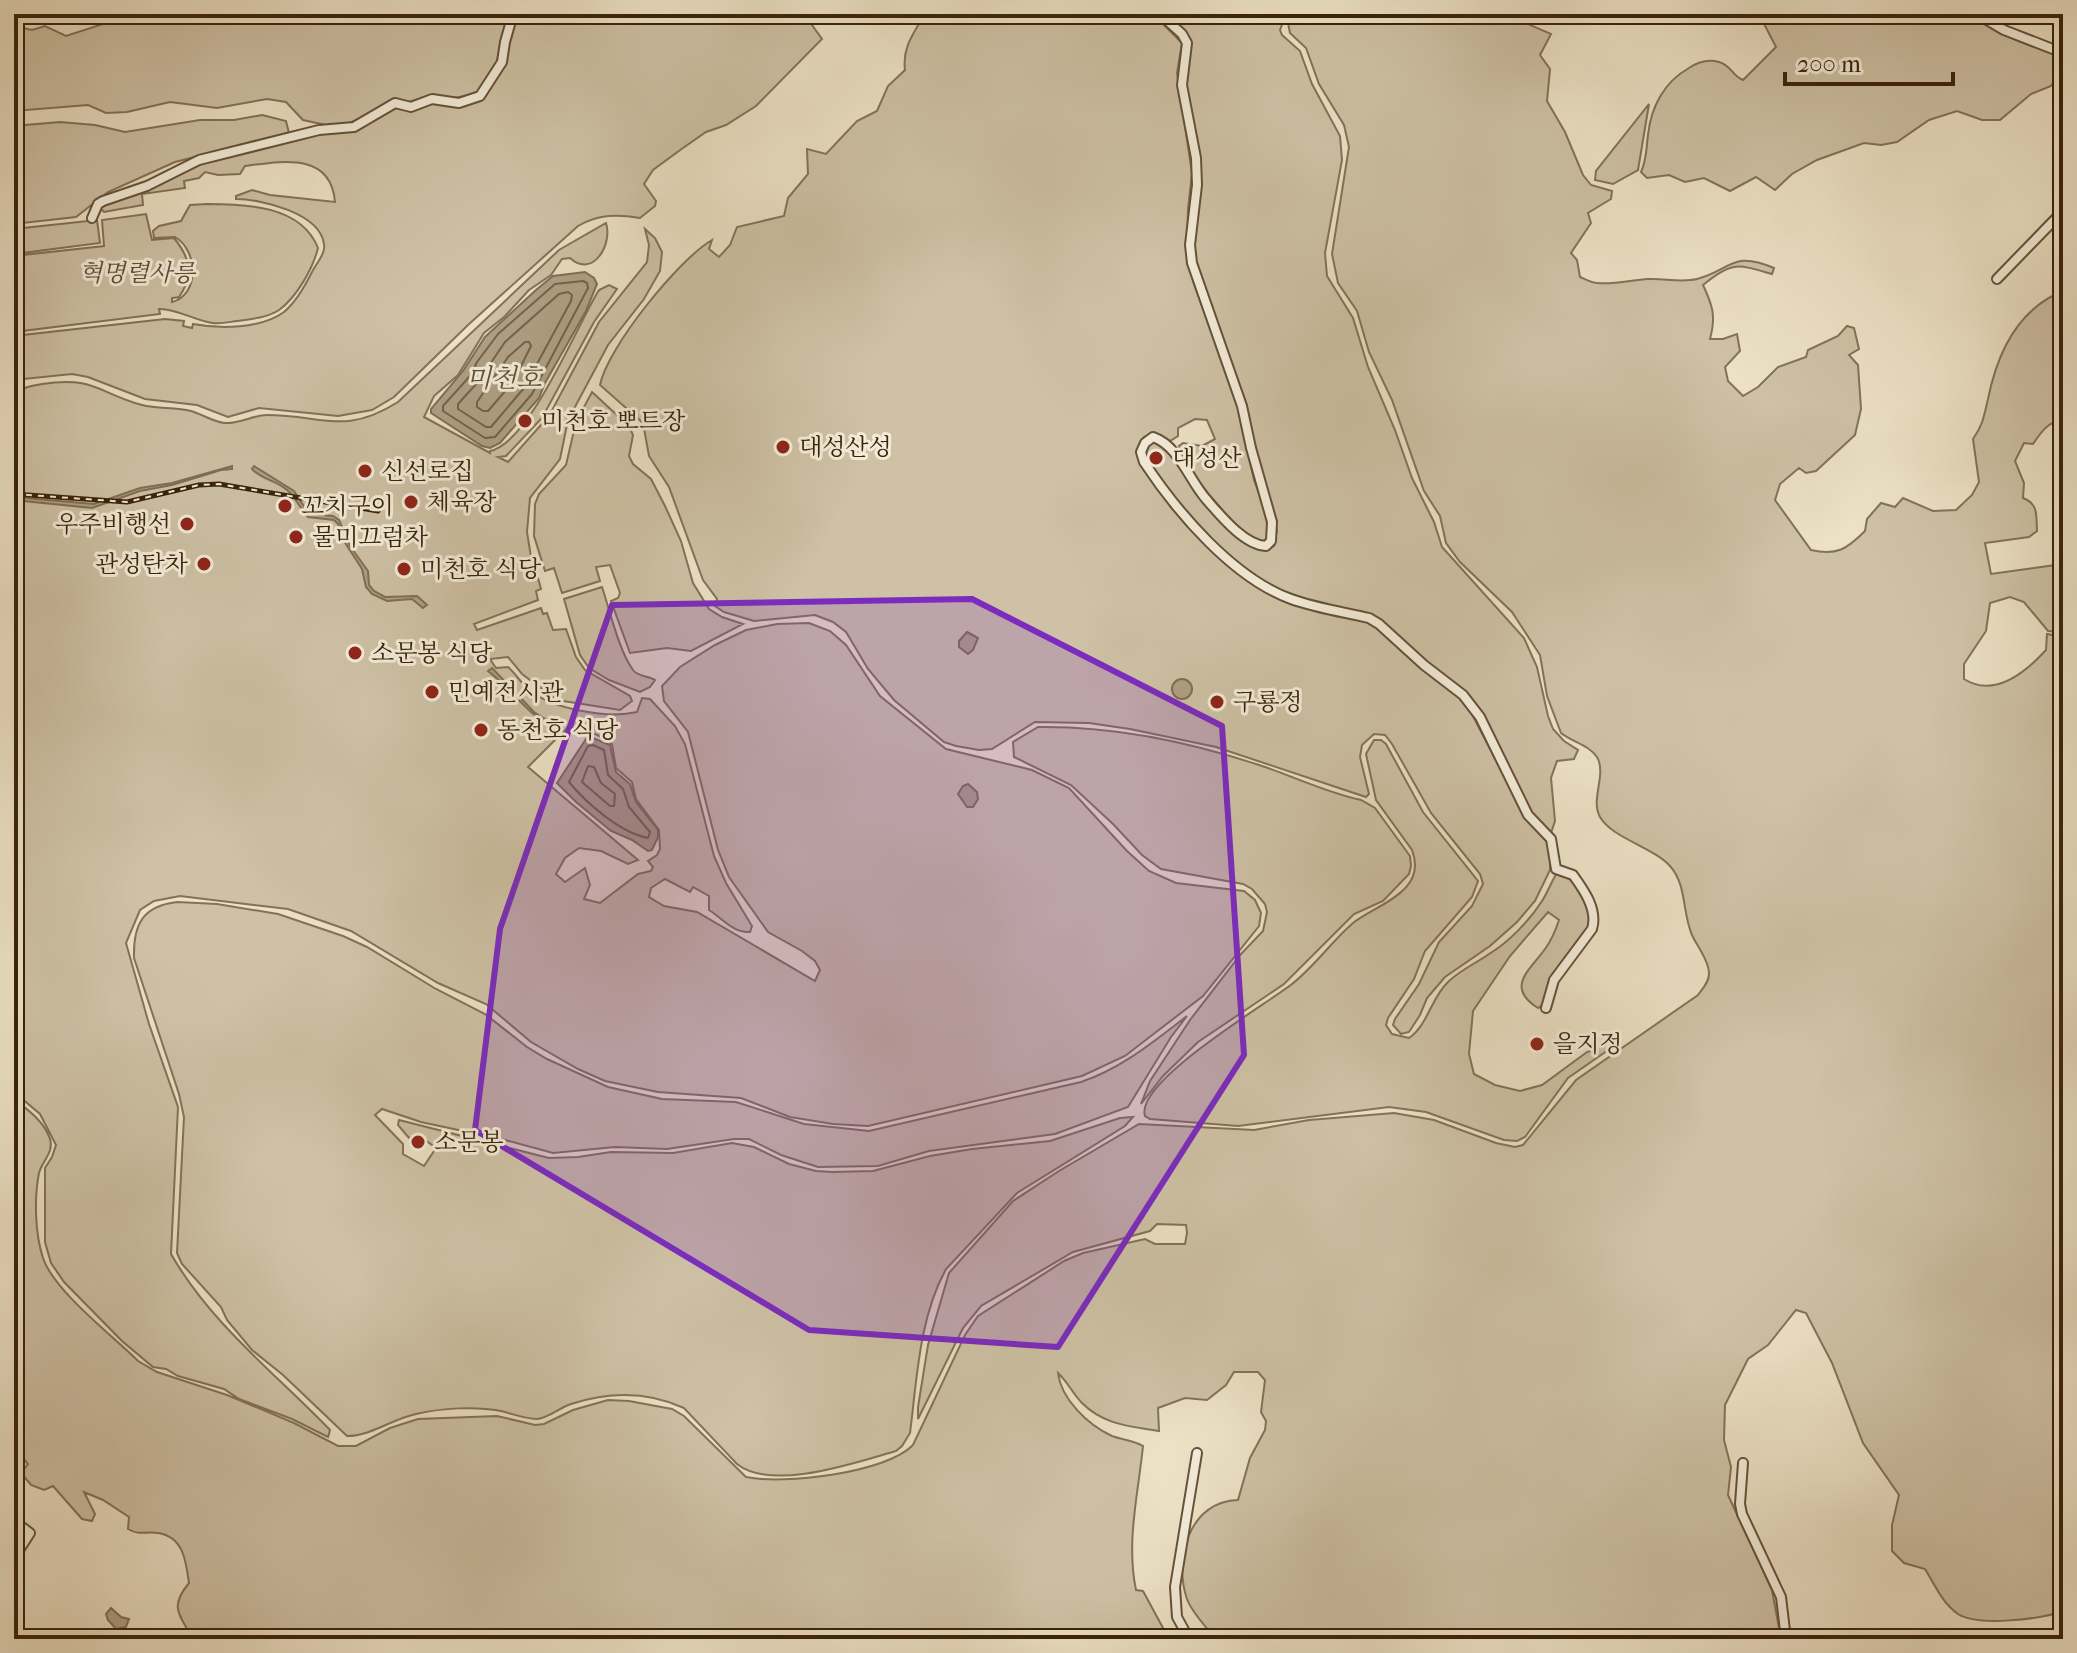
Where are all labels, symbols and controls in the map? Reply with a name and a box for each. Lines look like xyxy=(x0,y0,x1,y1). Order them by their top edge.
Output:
scale bar xyxy=(1785,36,1953,86)
text: 200 m xyxy=(1797,50,1861,78)
park label: 혁명렬사릉 xyxy=(79,259,197,287)
water label: 미천호 xyxy=(466,363,544,394)
place label: 미천호 뽀트장 xyxy=(541,407,686,435)
marker: 미천호 뽀트장 xyxy=(516,412,534,430)
place label: 대성산성 xyxy=(799,433,892,461)
marker: 대성산성 xyxy=(774,438,792,456)
place label: 대성산 xyxy=(1172,444,1242,472)
marker: 대성산 xyxy=(1147,449,1165,467)
place label: 신선로집 xyxy=(381,457,474,485)
marker: 신선로집 xyxy=(356,462,374,480)
place label: 체육장 xyxy=(427,488,497,516)
place label: 꼬치구이 xyxy=(301,492,394,520)
marker: 체육장 xyxy=(402,493,420,511)
marker: 꼬치구이 xyxy=(276,497,294,515)
place label: 우주비행선 xyxy=(55,510,171,538)
marker: 우주비행선 xyxy=(178,515,196,533)
place label: 물미끄럼차 xyxy=(312,523,428,551)
marker: 물미끄럼차 xyxy=(287,528,305,546)
place label: 관성탄차 xyxy=(95,550,188,578)
marker: 관성탄차 xyxy=(195,555,213,573)
place label: 미천호 식당 xyxy=(420,555,542,583)
marker: 미천호 식당 xyxy=(395,560,413,578)
place label: 소문봉 식당 xyxy=(371,639,493,667)
marker: 소문봉 식당 xyxy=(346,644,364,662)
place label: 민예전시관 xyxy=(448,678,564,706)
marker: 민예전시관 xyxy=(423,683,441,701)
place label: 구룡정 xyxy=(1233,688,1303,716)
marker: 구룡정 xyxy=(1208,693,1226,711)
place label: 동천호 식당 xyxy=(497,716,619,744)
marker: 동천호 식당 xyxy=(472,721,490,739)
place label: 을지정 xyxy=(1553,1030,1623,1058)
marker: 을지정 xyxy=(1528,1035,1546,1053)
place label: 소문봉 xyxy=(434,1128,504,1156)
marker: 소문봉 xyxy=(409,1133,427,1151)

